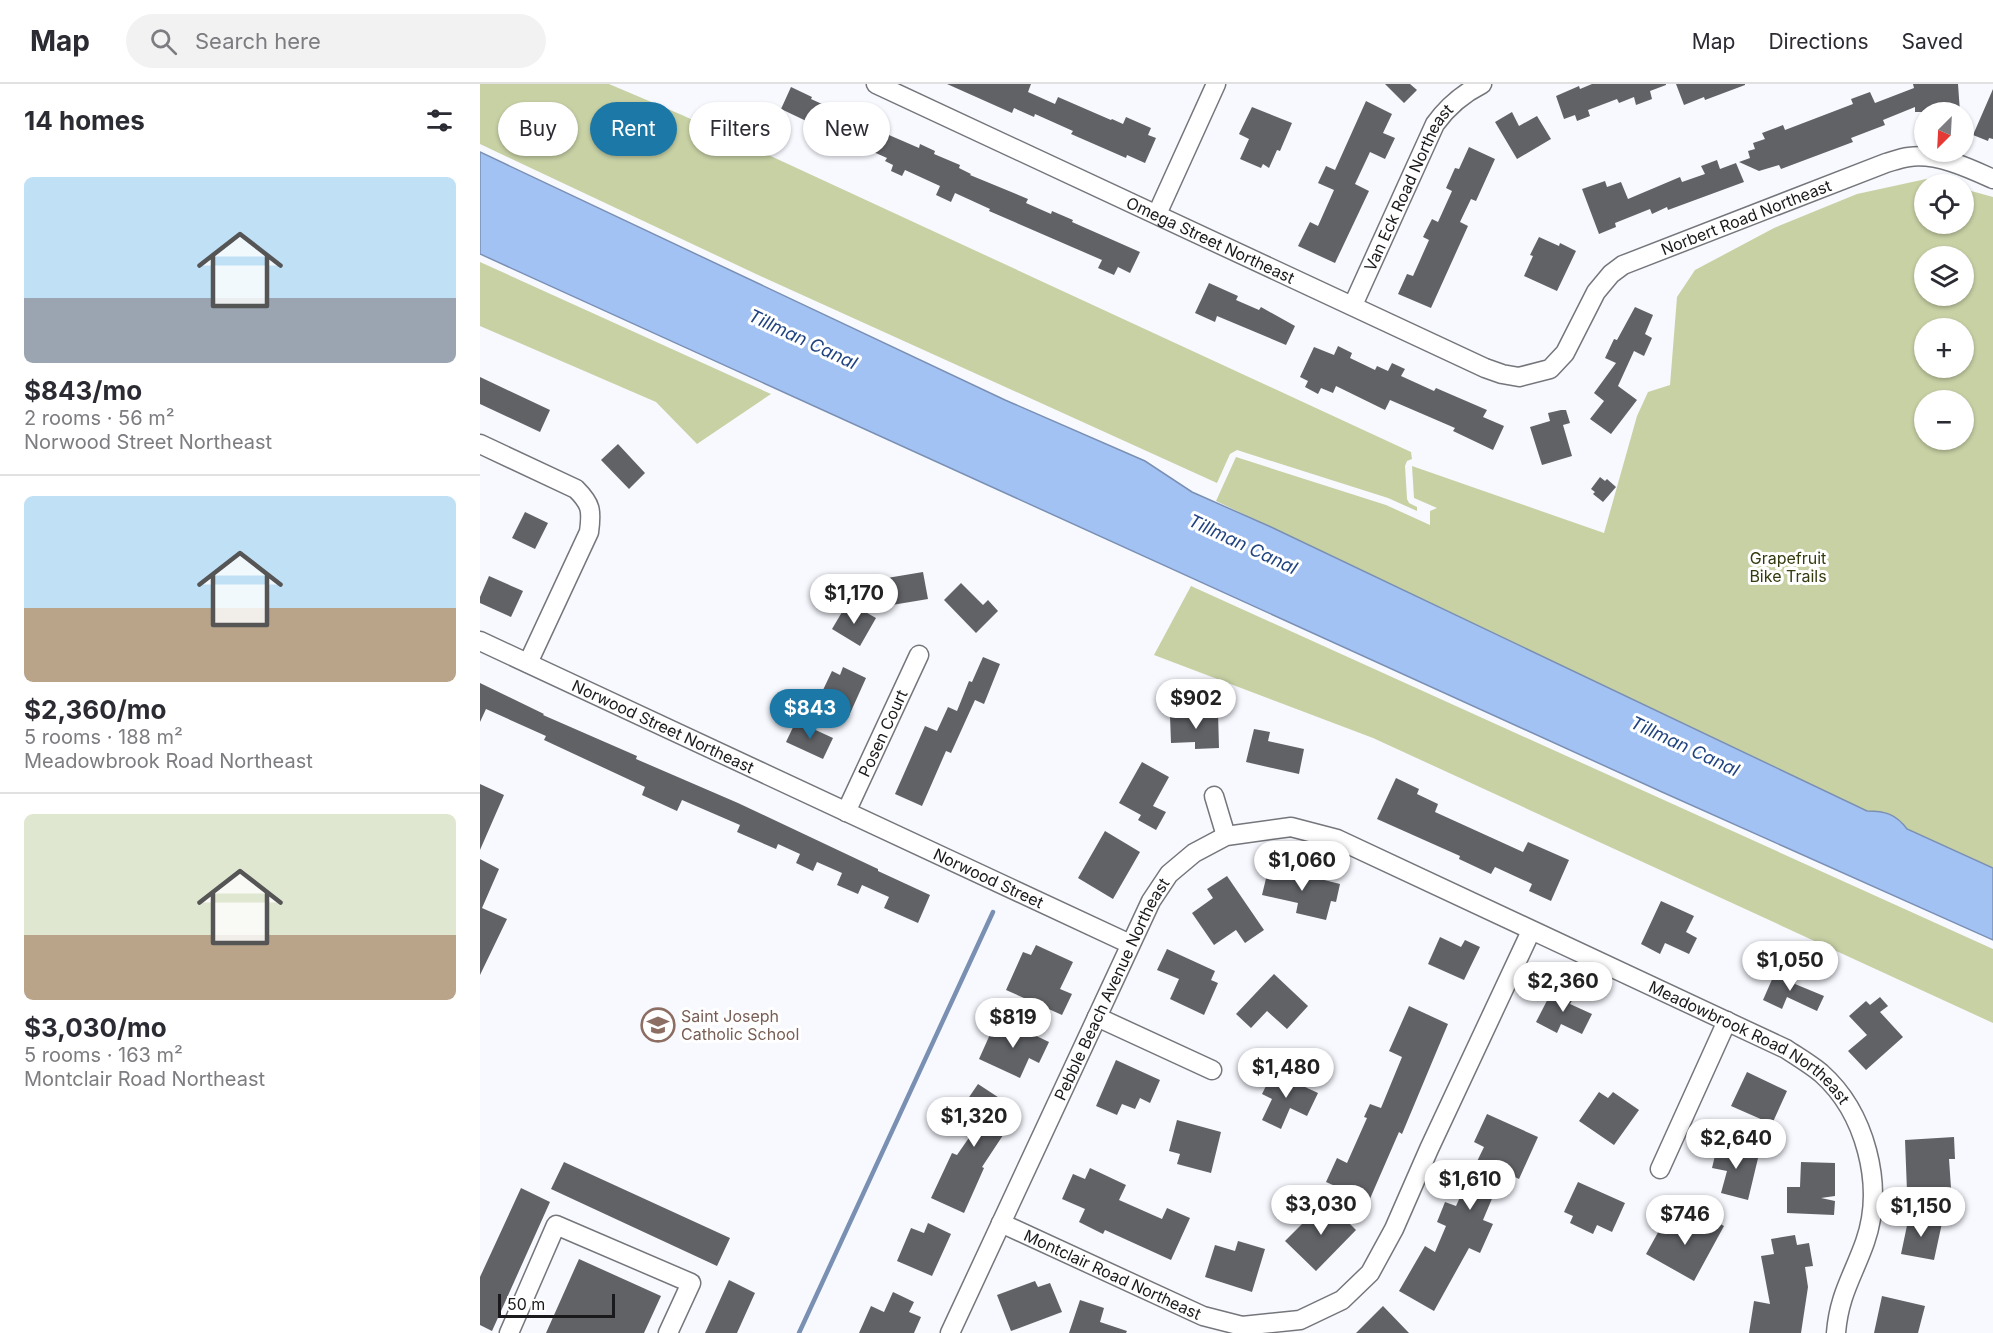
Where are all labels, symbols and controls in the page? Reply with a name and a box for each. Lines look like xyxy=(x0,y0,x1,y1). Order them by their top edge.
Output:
search box xyxy=(126,14,546,68)
text: Map xyxy=(30,24,90,58)
icon: search xyxy=(147,25,180,58)
text: Search here xyxy=(195,28,321,54)
text: Map xyxy=(1692,29,1735,54)
text: Directions xyxy=(1768,29,1869,54)
text: Saved xyxy=(1902,29,1963,54)
street label: Van Eck Road Northeast xyxy=(1360,100,1457,274)
chip: Buy xyxy=(498,102,578,156)
chip: Rent xyxy=(590,102,677,156)
chip: Filters xyxy=(689,102,791,156)
chip: New xyxy=(803,102,890,156)
north arrow xyxy=(1914,102,1974,162)
map controls xyxy=(1914,102,1974,450)
icon: filters xyxy=(423,104,456,137)
text: 14 homes xyxy=(24,105,145,136)
button: locate xyxy=(1914,174,1974,234)
street label: Norbert Road Northeast xyxy=(1658,175,1834,259)
street label: Omega Street Northeast xyxy=(1123,192,1298,288)
icon: home xyxy=(186,216,294,324)
button: layers xyxy=(1914,246,1974,306)
water label: Tillman Canal xyxy=(745,305,861,374)
button: + xyxy=(1914,318,1974,378)
text: $843/mo xyxy=(24,375,142,406)
button: − xyxy=(1914,390,1974,450)
text: 2 rooms · 56 m² xyxy=(24,406,175,430)
text: Norwood Street Northeast xyxy=(24,430,272,454)
water label: Tillman Canal xyxy=(1185,510,1301,579)
icon: home xyxy=(186,535,294,643)
park label: Grapefruit Bike Trails xyxy=(1749,548,1827,586)
pin: $1,170 xyxy=(805,574,903,625)
text: $1,170 xyxy=(824,581,884,605)
street label: Norwood Street Northeast xyxy=(569,675,757,777)
pin: $902 xyxy=(1160,679,1232,730)
street label: Posen Court xyxy=(854,686,912,780)
text: $902 xyxy=(1170,686,1222,710)
pin: $843 xyxy=(774,689,846,740)
text: $2,360/mo xyxy=(24,694,166,725)
text: $843 xyxy=(784,696,836,720)
water label: Tillman Canal xyxy=(1627,712,1743,781)
text: 5 rooms · 188 m² xyxy=(24,725,183,749)
text: Meadowbrook Road Northeast xyxy=(24,749,313,773)
pin: $1,060 xyxy=(1253,841,1351,892)
street label: Norwood Street xyxy=(930,844,1047,912)
text: $1,060 xyxy=(1268,848,1336,872)
icon: home xyxy=(186,853,294,961)
street label: Pebble Beach Avenue Northeast xyxy=(1050,874,1174,1103)
pin: $1,050 xyxy=(1741,941,1839,992)
text: $1,050 xyxy=(1756,948,1824,972)
pin: $2,360 xyxy=(1514,962,1612,1013)
text: $2,360 xyxy=(1527,969,1599,993)
street label: Meadowbrook Road Northeast xyxy=(1646,976,1854,1108)
pin: $819 xyxy=(977,998,1049,1049)
text: $819 xyxy=(989,1005,1037,1029)
place label: Saint Joseph Catholic School xyxy=(681,1006,799,1044)
school or university icon: Saint Joseph Catholic School xyxy=(640,1007,676,1043)
text: $3,030/mo xyxy=(24,1012,167,1043)
text: 5 rooms · 163 m² xyxy=(24,1043,183,1067)
pin: $1,480 xyxy=(1237,1048,1335,1099)
text: $1,480 xyxy=(1252,1055,1320,1079)
text: Montclair Road Northeast xyxy=(24,1067,265,1091)
pin: $1,320 xyxy=(925,1097,1023,1148)
text: $1,320 xyxy=(941,1104,1007,1128)
pin: $2,640 xyxy=(1687,1119,1785,1170)
text: $2,640 xyxy=(1700,1126,1772,1150)
pin: $1,610 xyxy=(1421,1160,1519,1211)
text: $1,610 xyxy=(1439,1167,1501,1191)
pin: $3,030 xyxy=(1272,1185,1370,1236)
pin: $1,150 xyxy=(1872,1187,1970,1238)
text: $3,030 xyxy=(1285,1192,1357,1216)
text: $1,150 xyxy=(1890,1194,1952,1218)
pin: $746 xyxy=(1649,1195,1721,1246)
text: $746 xyxy=(1660,1202,1710,1226)
street label: Montclair Road Northeast xyxy=(1021,1225,1205,1324)
scale bar xyxy=(498,1291,615,1318)
text: 50 m xyxy=(507,1294,545,1314)

